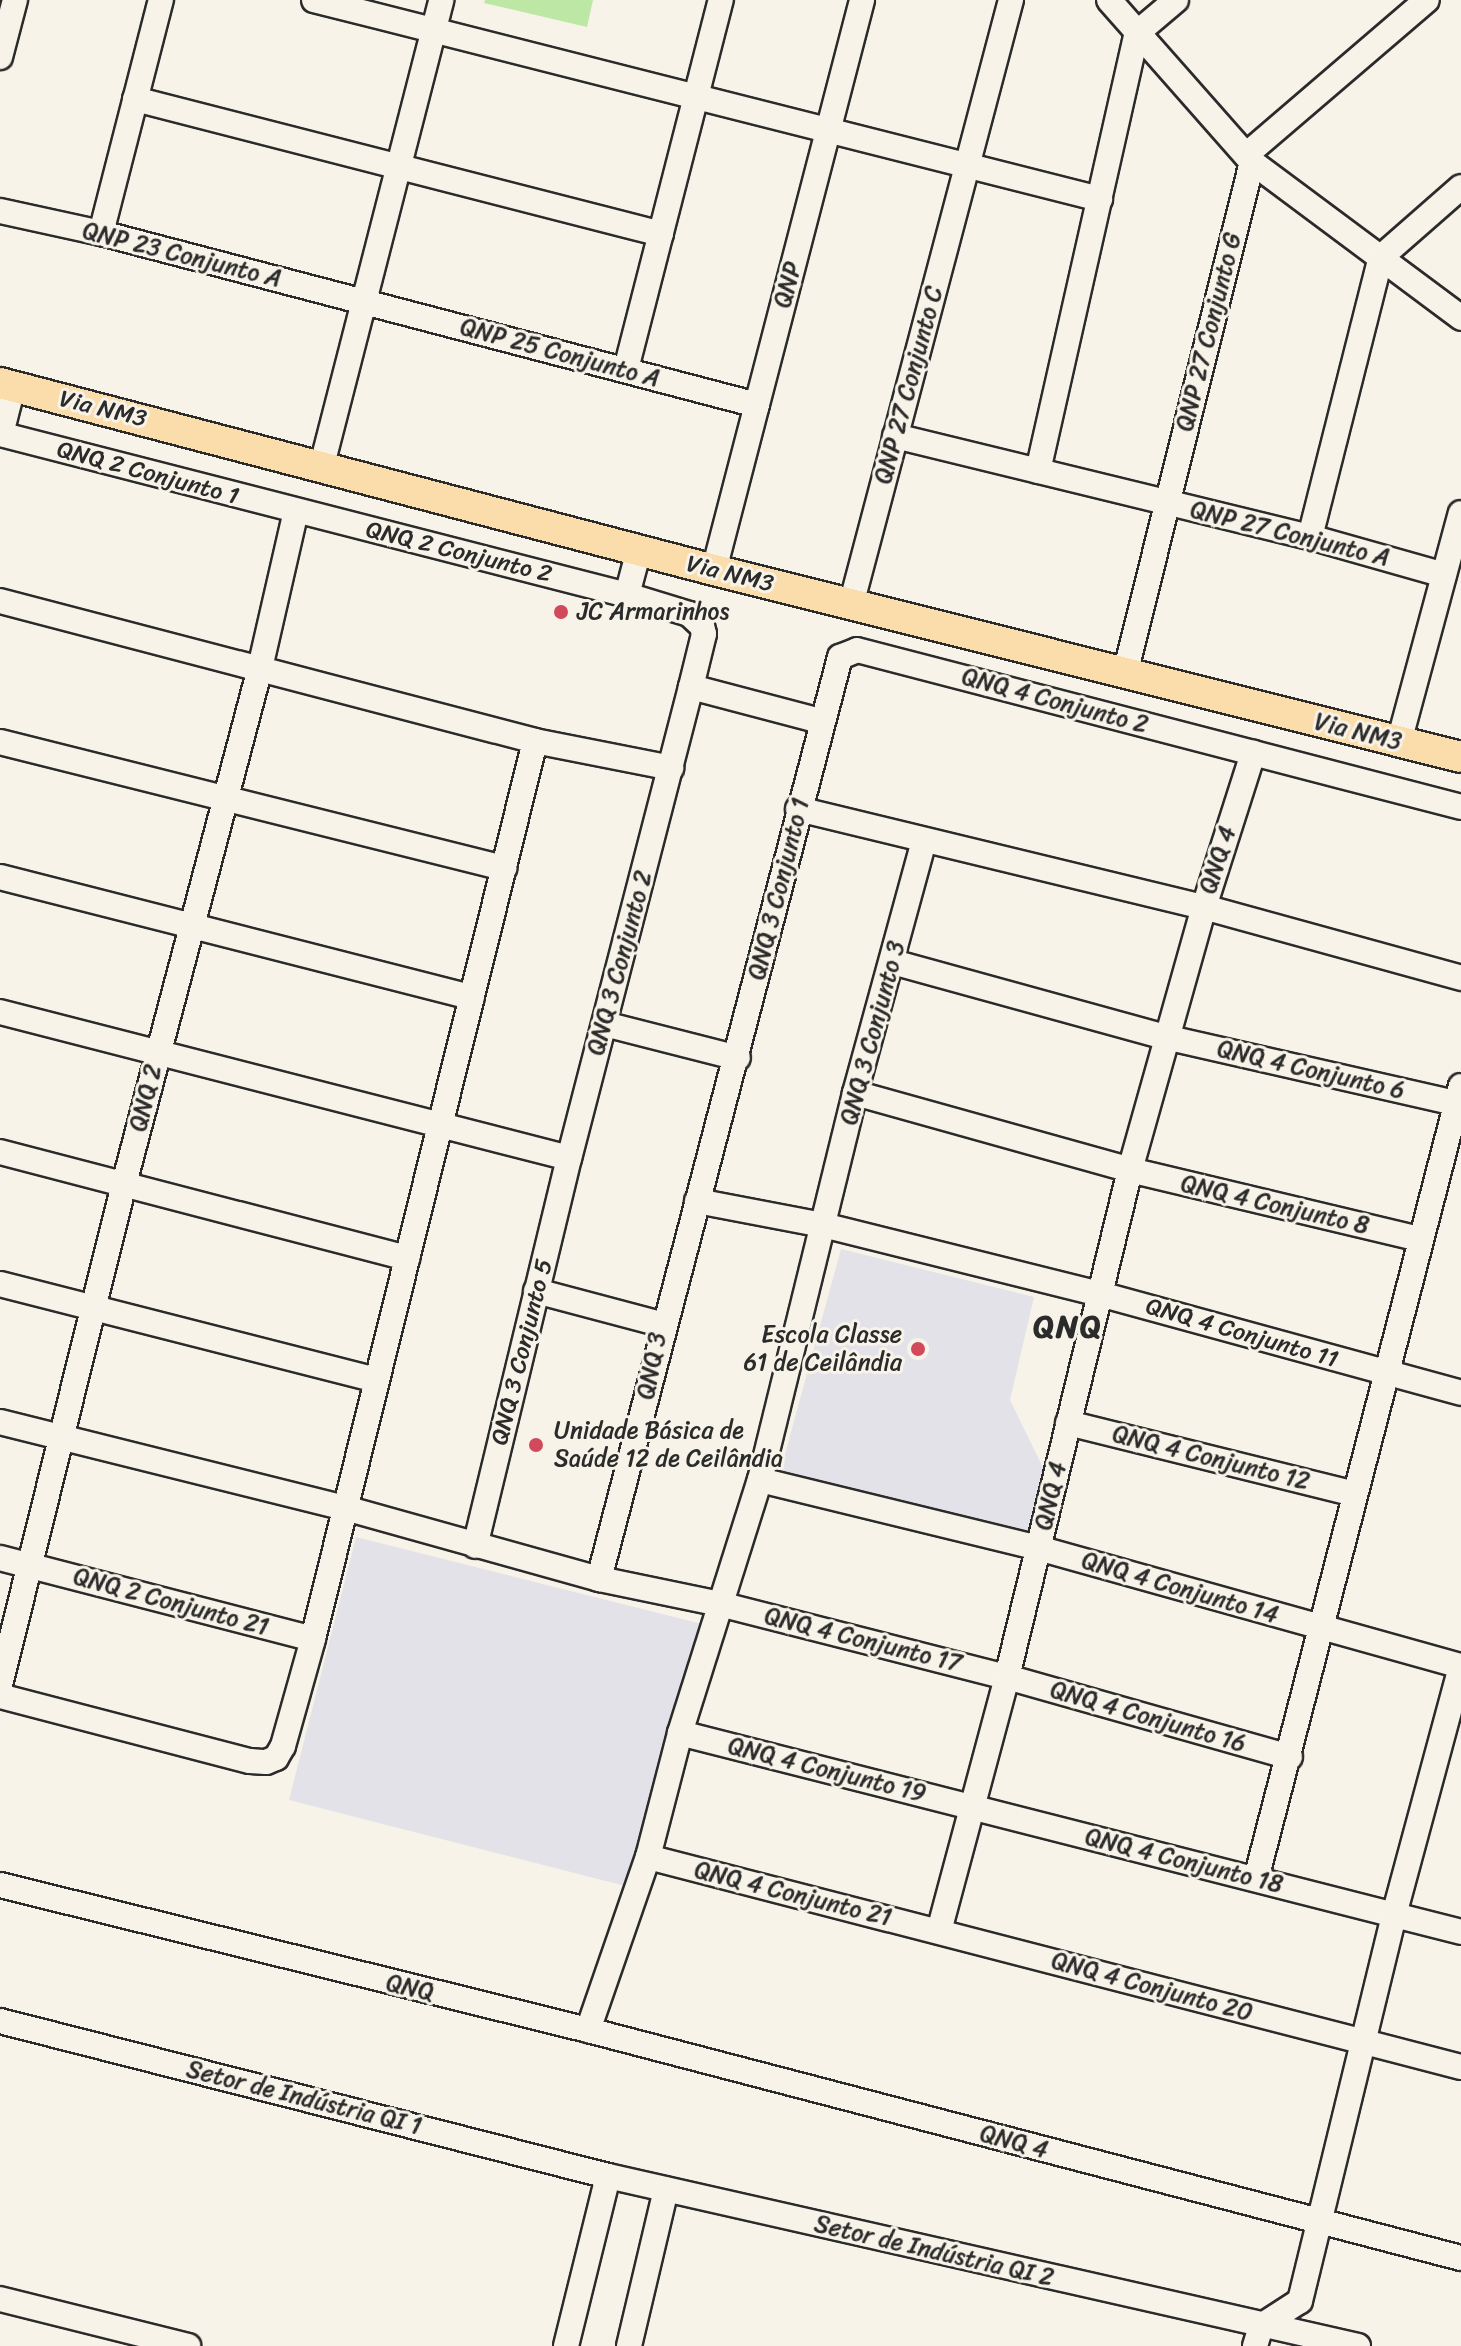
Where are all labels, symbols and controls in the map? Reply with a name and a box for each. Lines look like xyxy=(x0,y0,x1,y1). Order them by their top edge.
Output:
street label: QNP 23 Conjunto A xyxy=(80,216,284,294)
street label: QNP 27 Conjunto G xyxy=(1170,230,1248,434)
street label: QNP xyxy=(768,259,808,311)
street label: QNP 27 Conjunto C xyxy=(869,283,949,487)
street label: QNP 25 Conjunto A xyxy=(457,313,663,393)
street label: Via NM3 xyxy=(56,384,150,434)
street label: QNQ 2 Conjunto 1 xyxy=(54,435,242,511)
street label: QNP 27 Conjunto A xyxy=(1187,495,1393,573)
street label: QNQ 2 Conjunto 2 xyxy=(363,515,555,589)
street label: Via NM3 xyxy=(683,549,777,599)
place label: JC Armarinhos xyxy=(577,598,729,626)
marker: JC Armarinhos xyxy=(552,603,570,621)
street label: QNQ 4 Conjunto 2 xyxy=(959,662,1151,740)
street label: Via NM3 xyxy=(1311,707,1405,757)
street label: QNQ 3 Conjunto 1 xyxy=(742,795,816,983)
street label: QNQ 4 xyxy=(1194,823,1242,897)
street label: QNQ 3 Conjunto 2 xyxy=(582,868,658,1058)
street label: QNQ 3 Conjunto 3 xyxy=(835,938,911,1128)
street label: QNQ 4 Conjunto 6 xyxy=(1214,1034,1408,1106)
street label: QNQ 2 xyxy=(124,1061,168,1135)
street label: QNQ 4 Conjunto 8 xyxy=(1178,1169,1372,1241)
street label: QNQ 3 Conjunto 5 xyxy=(485,1256,559,1448)
street label: QNQ 4 Conjunto 11 xyxy=(1143,1292,1341,1374)
district label: QNQ xyxy=(1033,1308,1103,1346)
place label: Escola Classe 61 de Ceilândia xyxy=(744,1321,902,1377)
street label: QNQ 3 xyxy=(631,1330,673,1402)
marker: Escola Classe 61 de Ceilândia xyxy=(909,1340,927,1358)
place label: Unidade Básica de Saúde 12 de Ceilândia xyxy=(554,1417,784,1473)
street label: QNQ 4 Conjunto 12 xyxy=(1110,1420,1312,1496)
marker: Unidade Básica de Saúde 12 de Ceilândia xyxy=(525,1434,547,1456)
street label: QNQ 4 xyxy=(1029,1459,1073,1533)
street label: QNQ 4 Conjunto 14 xyxy=(1078,1546,1282,1630)
street label: QNQ 2 Conjunto 21 xyxy=(70,1562,272,1642)
street label: QNQ 4 Conjunto 17 xyxy=(762,1602,964,1678)
street label: QNQ 4 Conjunto 16 xyxy=(1047,1675,1249,1759)
street label: QNQ 4 Conjunto 19 xyxy=(725,1731,929,1809)
street label: QNQ 4 Conjunto 18 xyxy=(1082,1823,1286,1899)
street label: QNQ 4 Conjunto 21 xyxy=(692,1856,894,1932)
street label: QNQ 4 Conjunto 20 xyxy=(1048,1946,1256,2028)
street label: QNQ xyxy=(383,1969,437,2007)
street label: Setor de Indústria QI 1 xyxy=(183,2055,425,2141)
street label: QNQ 4 xyxy=(977,2119,1051,2165)
street label: Setor de Indústria QI 2 xyxy=(811,2209,1057,2293)

